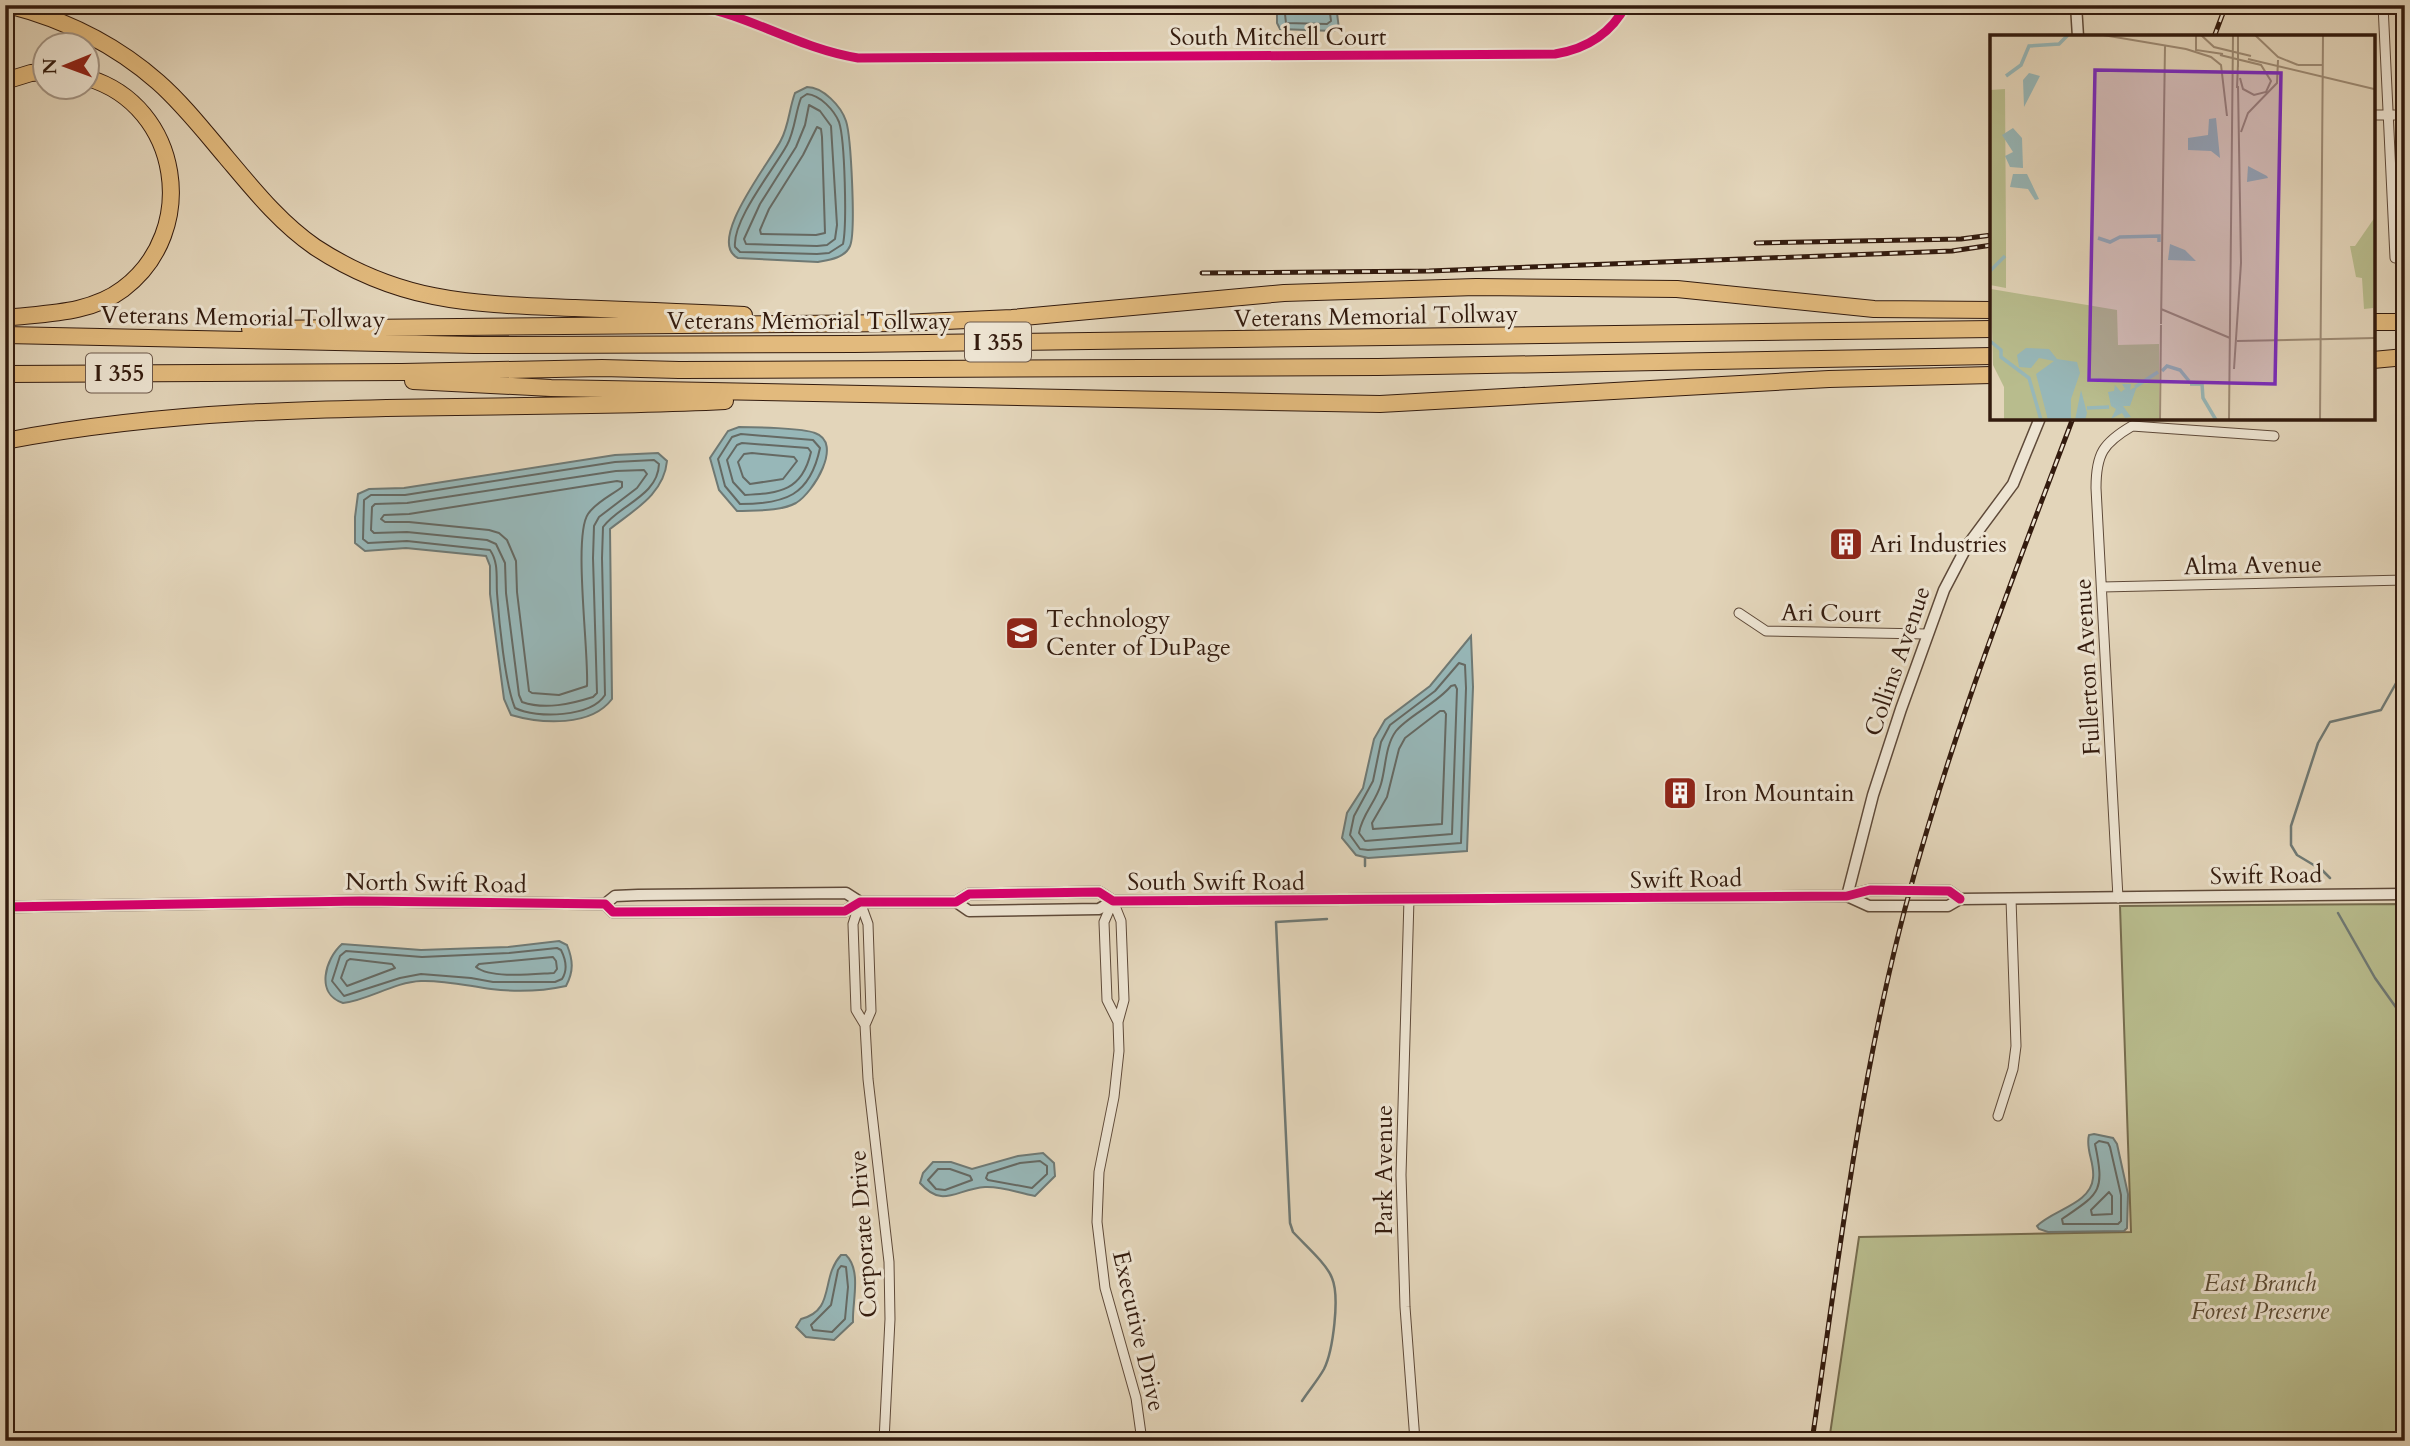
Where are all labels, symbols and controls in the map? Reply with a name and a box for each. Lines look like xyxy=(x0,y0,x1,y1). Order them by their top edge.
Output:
street label: South Mitchell Court xyxy=(1170,21,1387,54)
north arrow xyxy=(32,32,102,102)
inset map xyxy=(1990,35,2375,420)
text: N xyxy=(37,57,63,75)
street label: Veterans Memorial Tollway xyxy=(1233,298,1519,335)
street label: Veterans Memorial Tollway xyxy=(100,299,386,336)
street label: Veterans Memorial Tollway xyxy=(667,305,952,338)
road number: I 355 xyxy=(965,322,1031,362)
road number: I 355 xyxy=(86,354,152,392)
building icon: Ari Industries xyxy=(1827,525,1865,563)
place label: Ari Industries xyxy=(1870,528,2007,561)
street label: Alma Avenue xyxy=(2184,548,2322,583)
street label: Fullerton Avenue xyxy=(2066,578,2109,756)
street label: Collins Avenue xyxy=(1856,582,1939,740)
street label: Ari Court xyxy=(1781,596,1882,631)
place label: Technology Center of DuPage xyxy=(1046,603,1231,664)
school or university icon: Technology Center of DuPage xyxy=(1003,614,1041,652)
building icon: Iron Mountain xyxy=(1661,774,1699,812)
place label: Iron Mountain xyxy=(1704,777,1855,810)
street label: Swift Road xyxy=(2210,858,2323,893)
street label: Swift Road xyxy=(1630,862,1743,897)
street label: North Swift Road xyxy=(345,865,527,902)
street label: South Swift Road xyxy=(1127,866,1305,899)
street label: Park Avenue xyxy=(1368,1105,1401,1235)
street label: Corporate Drive xyxy=(841,1149,886,1319)
street label: Executive Drive xyxy=(1104,1248,1173,1415)
park label: East Branch Forest Preserve xyxy=(2191,1267,2330,1328)

